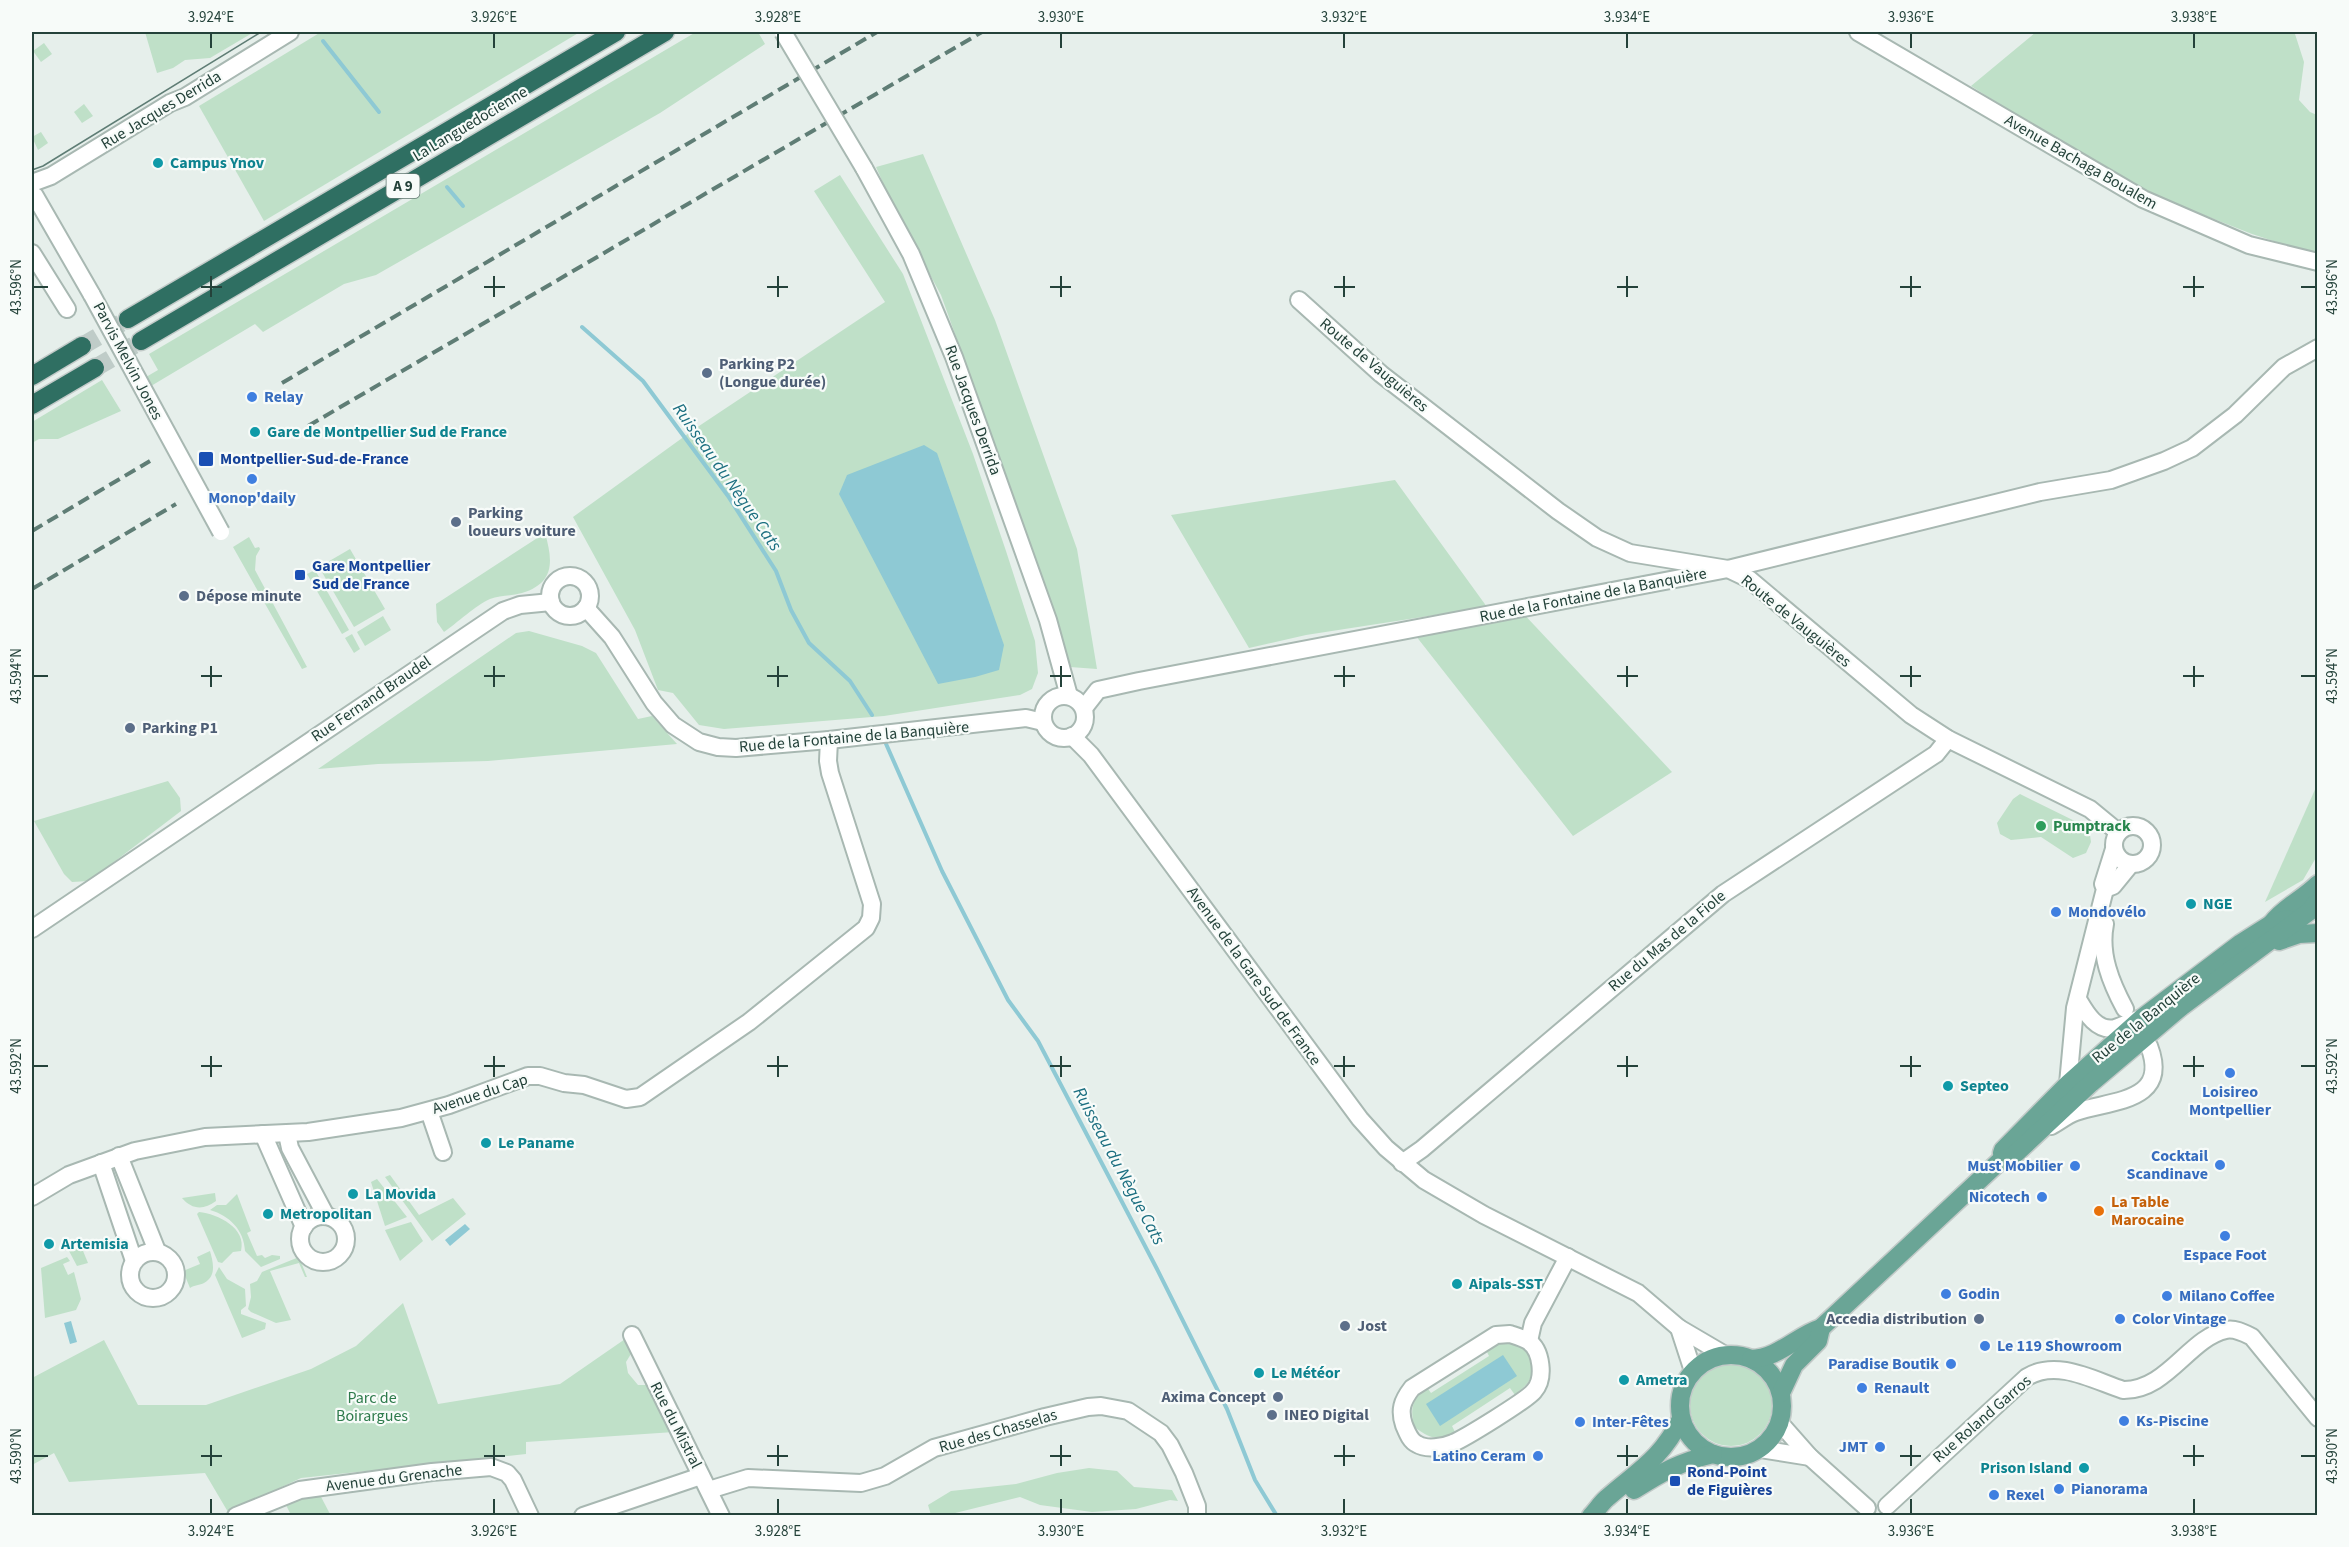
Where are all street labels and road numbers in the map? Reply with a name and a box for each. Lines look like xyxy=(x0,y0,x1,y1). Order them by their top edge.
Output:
street label: Rue Jacques Derrida xyxy=(97,65,225,155)
street label: La Languedocienne xyxy=(408,81,532,167)
street label: Avenue Bachaga Boualem xyxy=(2000,109,2162,215)
road number: A 9 xyxy=(386,174,420,198)
street label: Parvis Melvin Jones xyxy=(88,298,168,424)
street label: Route de Vauguières xyxy=(1315,313,1433,417)
street label: Rue Jacques Derrida xyxy=(939,342,1007,478)
street label: Rue de la Fontaine de la Banquière xyxy=(1478,562,1708,628)
street label: Route de Vauguières xyxy=(1736,570,1856,673)
street label: Rue Fernand Braudel xyxy=(307,651,435,747)
street label: Rue de la Fontaine de la Banquière xyxy=(738,716,970,758)
street label: Avenue de la Gare Sud de France xyxy=(1182,882,1326,1070)
street label: Rue du Mas de la Fiole xyxy=(1604,885,1731,997)
street label: Rue de la Banquière xyxy=(2087,967,2205,1068)
street label: Avenue du Cap xyxy=(429,1068,531,1120)
street label: Rue Roland Garros xyxy=(1928,1370,2036,1468)
street label: Rue du Mistral xyxy=(645,1378,707,1472)
street label: Rue des Chasselas xyxy=(936,1404,1060,1458)
street label: Avenue du Grenache xyxy=(325,1459,464,1497)

